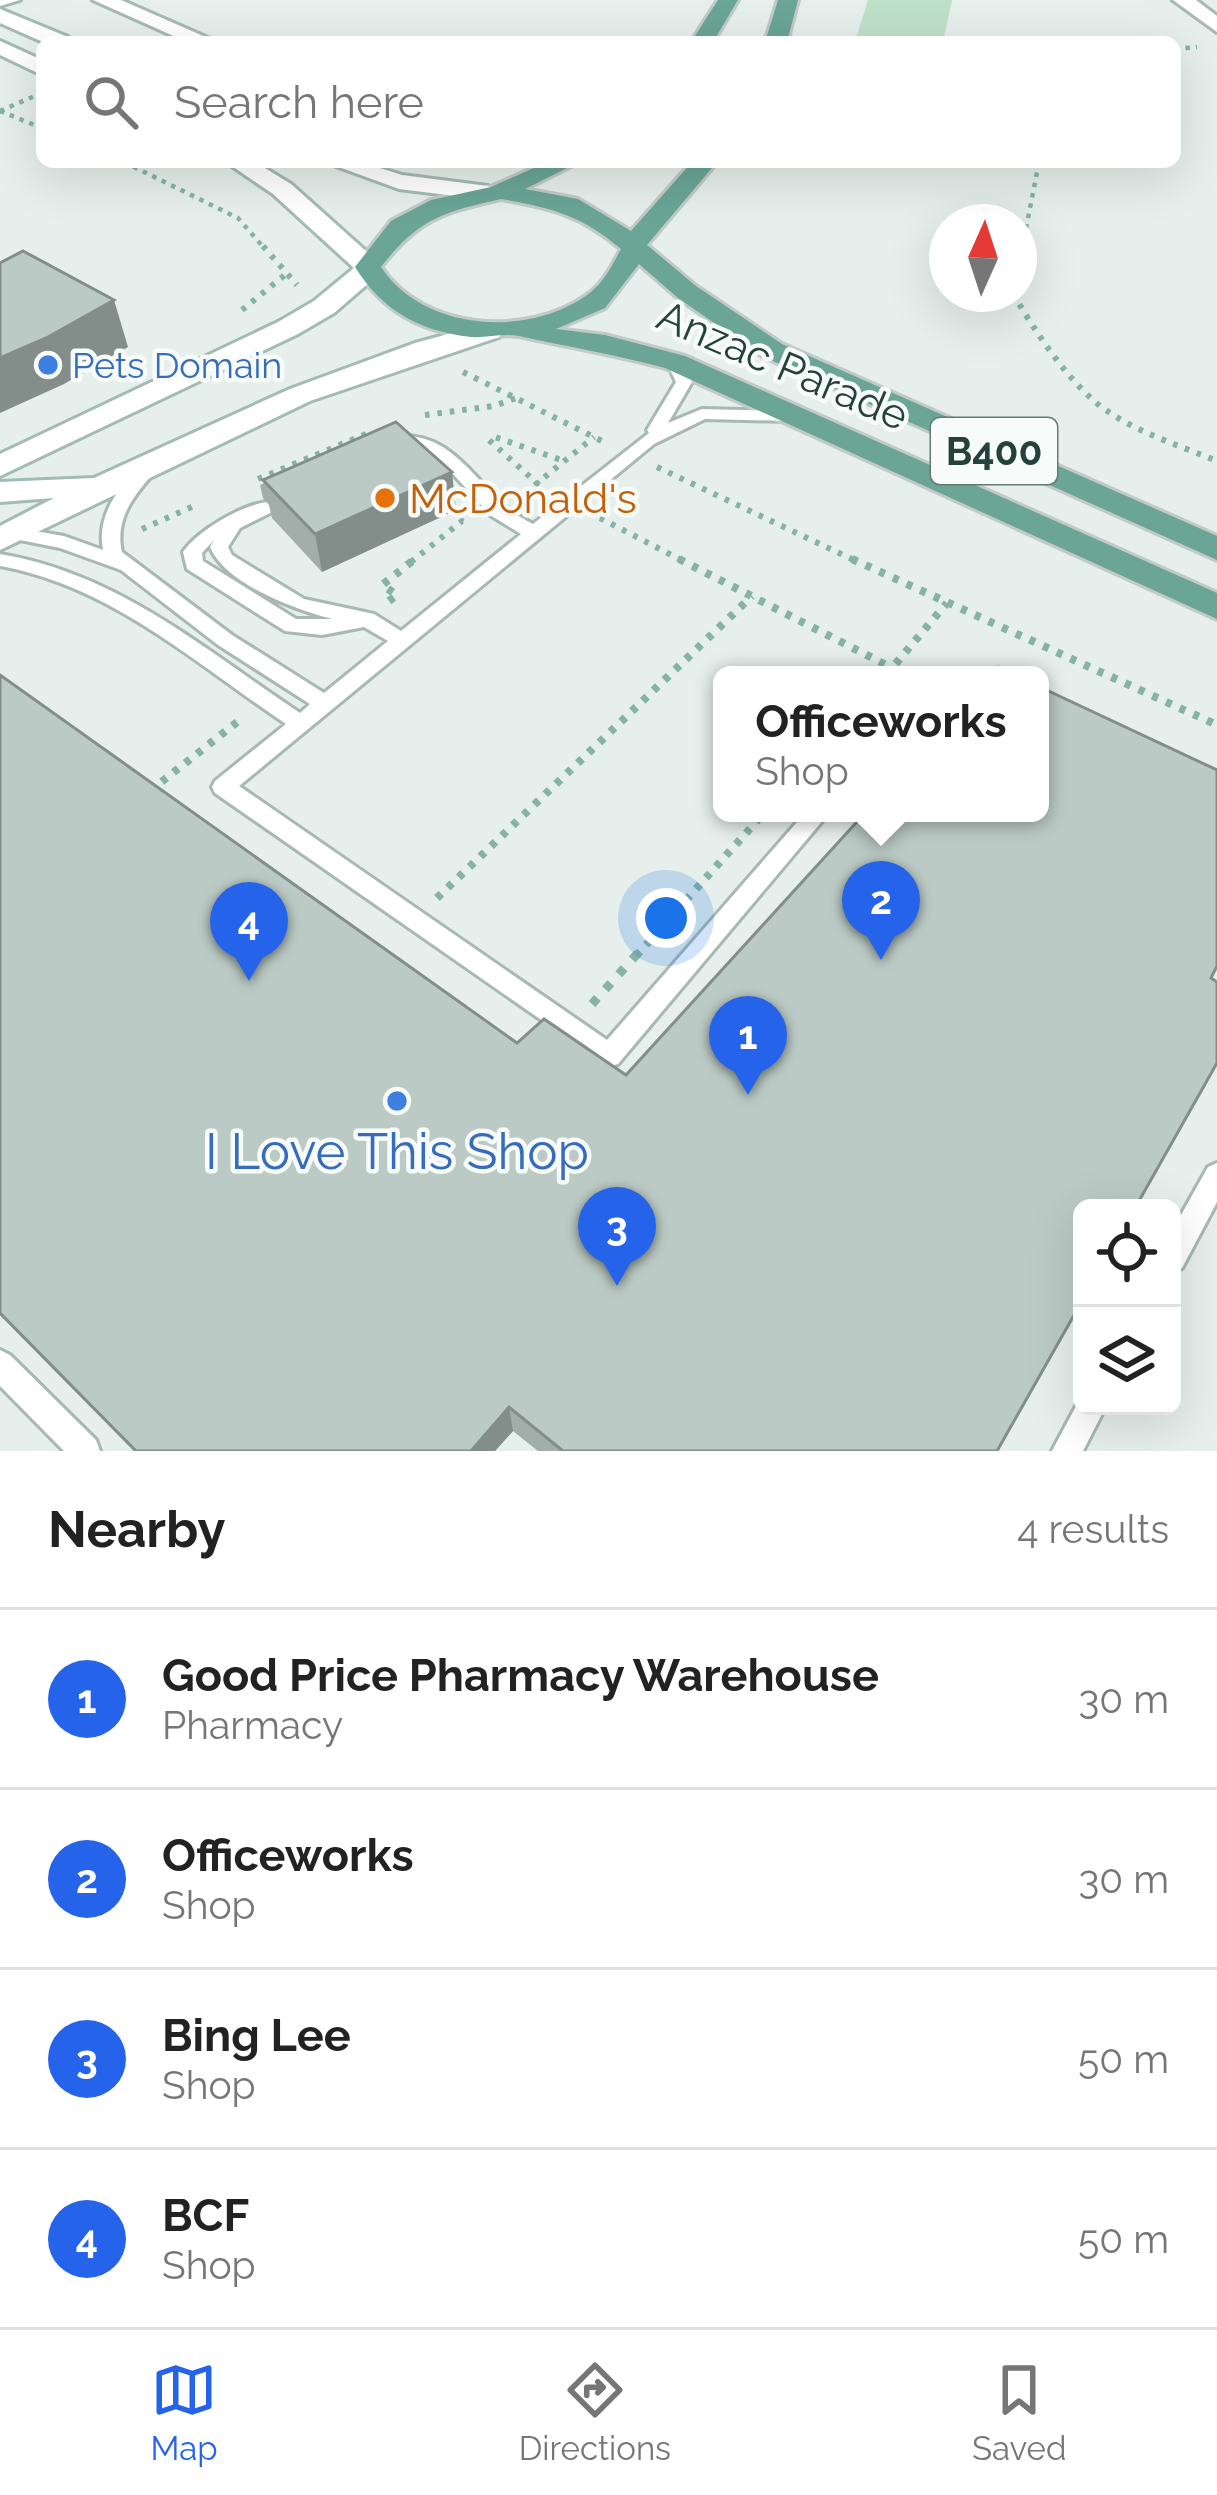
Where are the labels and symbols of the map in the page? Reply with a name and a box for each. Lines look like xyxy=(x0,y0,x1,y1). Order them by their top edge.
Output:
north arrow xyxy=(929,204,1037,312)
street label: Anzac Parade xyxy=(650,291,915,440)
place label: Pets Domain xyxy=(72,344,282,386)
marker: Pets Domain xyxy=(35,352,61,378)
road number: B400 xyxy=(931,418,1057,484)
place label: McDonald's xyxy=(409,474,637,523)
marker: McDonald's xyxy=(372,485,398,511)
pin: 2 xyxy=(842,861,920,960)
pin: 4 xyxy=(210,882,288,981)
your location xyxy=(636,888,696,948)
pin: 1 xyxy=(709,996,787,1095)
marker: I Love This Shop xyxy=(384,1088,410,1114)
place label: I Love This Shop xyxy=(205,1121,589,1181)
pin: 3 xyxy=(578,1187,656,1286)

